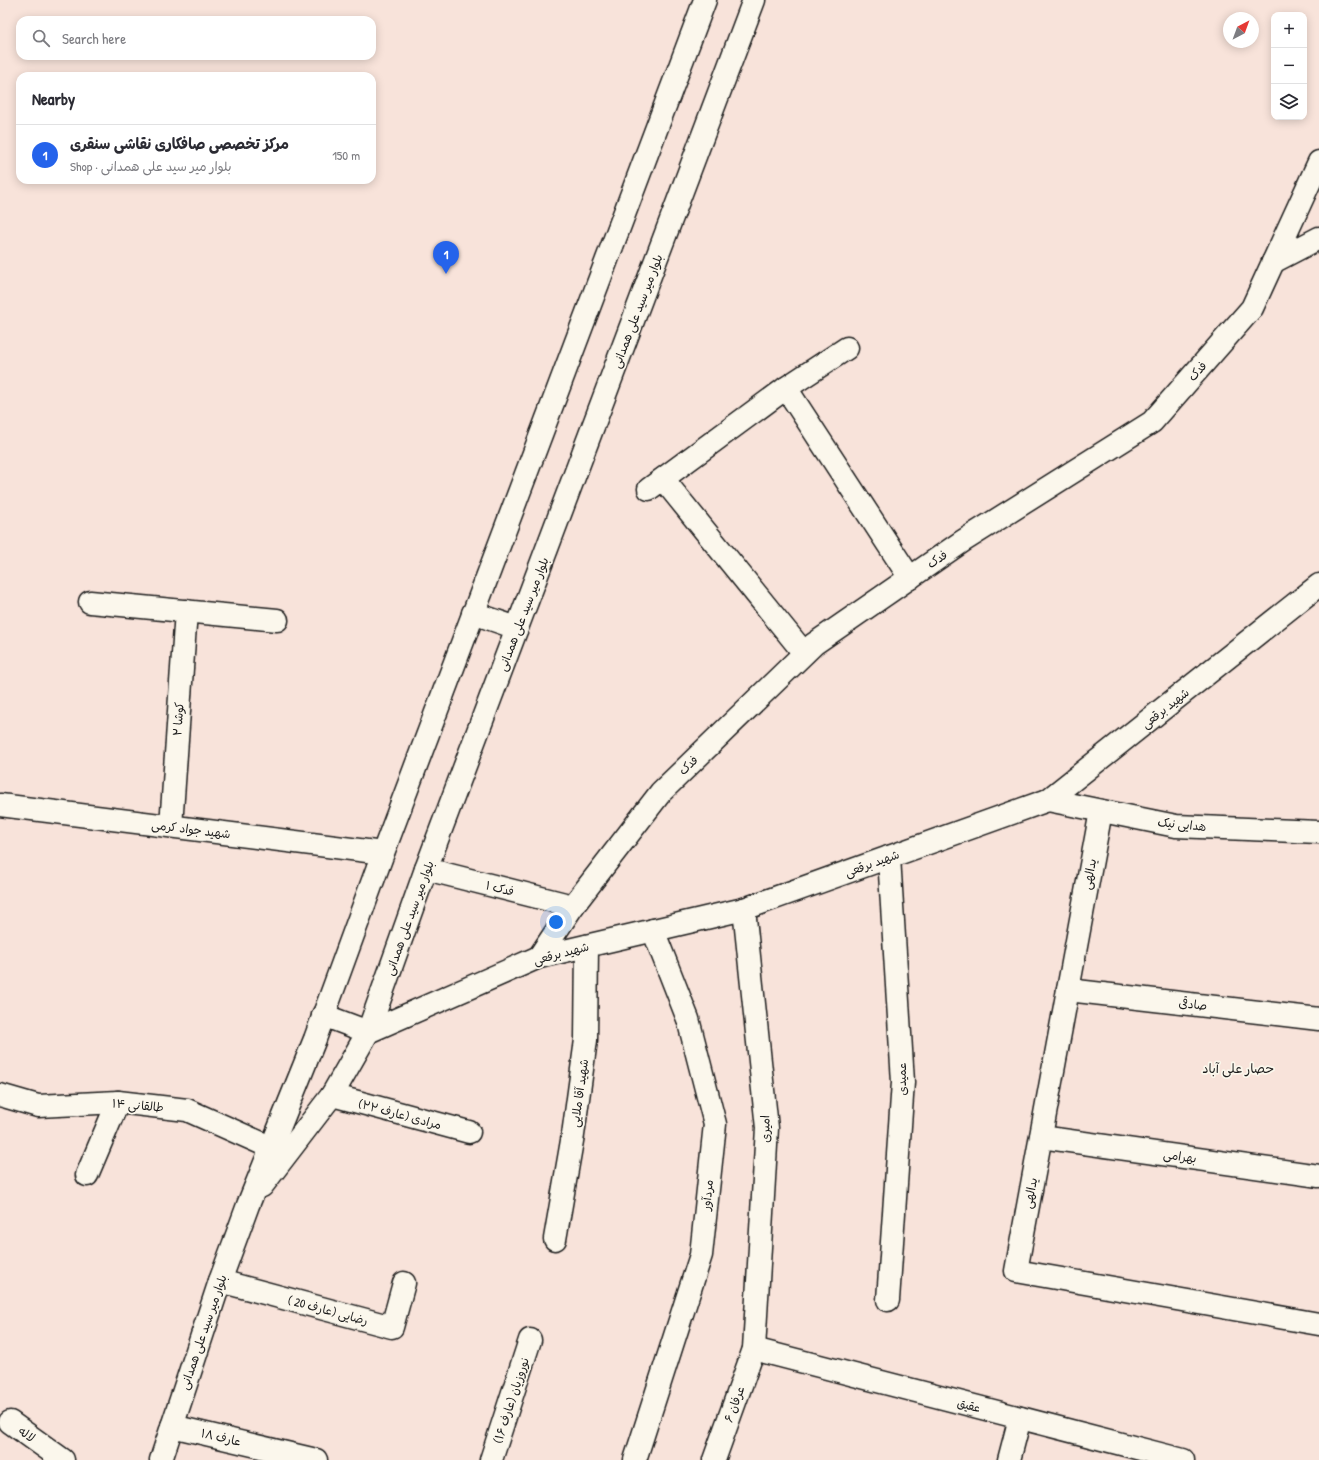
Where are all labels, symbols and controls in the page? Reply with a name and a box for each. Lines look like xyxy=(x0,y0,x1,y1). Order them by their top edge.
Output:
north arrow xyxy=(1223,12,1259,48)
map controls xyxy=(1271,12,1307,120)
button: + xyxy=(1271,12,1307,48)
search box xyxy=(16,16,376,60)
icon: search xyxy=(30,27,52,49)
text: Search here xyxy=(62,28,126,49)
button: − xyxy=(1271,48,1307,84)
button: layers xyxy=(1271,84,1307,120)
text: Nearby xyxy=(32,87,75,110)
text: مرکز تخصصی صافکاری نقاشی سنقری xyxy=(70,133,289,154)
text: 1 xyxy=(43,146,47,164)
text: 150 m xyxy=(332,146,360,164)
text: Shop · بلوار میر سید علی همدانی xyxy=(70,157,232,175)
pin: 1 xyxy=(433,241,459,274)
street label: بلوار میر سید علی همدانی xyxy=(607,252,667,370)
street label: فدک xyxy=(1184,357,1210,385)
street label: فدک xyxy=(923,546,951,572)
street label: بلوار میر سید علی همدانی xyxy=(493,555,553,673)
street label: شهید برقعی xyxy=(1137,684,1193,732)
street label: کوشا ۲ xyxy=(168,701,188,737)
street label: فدک xyxy=(674,751,702,779)
street label: هدایی نیک xyxy=(1157,813,1208,835)
street label: شهید جواد کرمی xyxy=(150,816,232,842)
street label: شهید برقعی xyxy=(842,845,902,881)
street label: یدالهی xyxy=(1078,857,1100,891)
street label: بلوار میر سید علی همدانی xyxy=(380,858,438,978)
street label: فدک ۱ xyxy=(484,876,516,900)
your location xyxy=(546,912,566,932)
street label: شهید برقعی xyxy=(531,937,591,969)
street label: صادقی xyxy=(1178,994,1208,1014)
street label: شهید آقا ملایی xyxy=(566,1058,592,1128)
district label: حصار علی آباد xyxy=(1202,1059,1274,1078)
street label: عمیدی xyxy=(893,1063,910,1095)
street label: طالقانی ۱۴ xyxy=(111,1094,165,1116)
street label: مرادی (عارف ۲۲) xyxy=(357,1095,443,1133)
street label: امیری xyxy=(756,1115,774,1143)
street label: بهرامی xyxy=(1162,1145,1198,1167)
street label: یدالهی xyxy=(1019,1176,1041,1210)
street label: مردآور xyxy=(697,1179,717,1212)
street label: بلوار میر سید علی همدانی xyxy=(175,1272,231,1392)
street label: رضایی (عارف 20 ) xyxy=(286,1291,370,1329)
street label: نوروزیان (عارف ۱۶) xyxy=(489,1355,533,1445)
street label: عرفان ۶ xyxy=(720,1383,748,1425)
street label: عقیق xyxy=(955,1394,983,1416)
street label: لاله xyxy=(15,1422,39,1446)
street label: عارف ۱۸ xyxy=(199,1424,243,1450)

